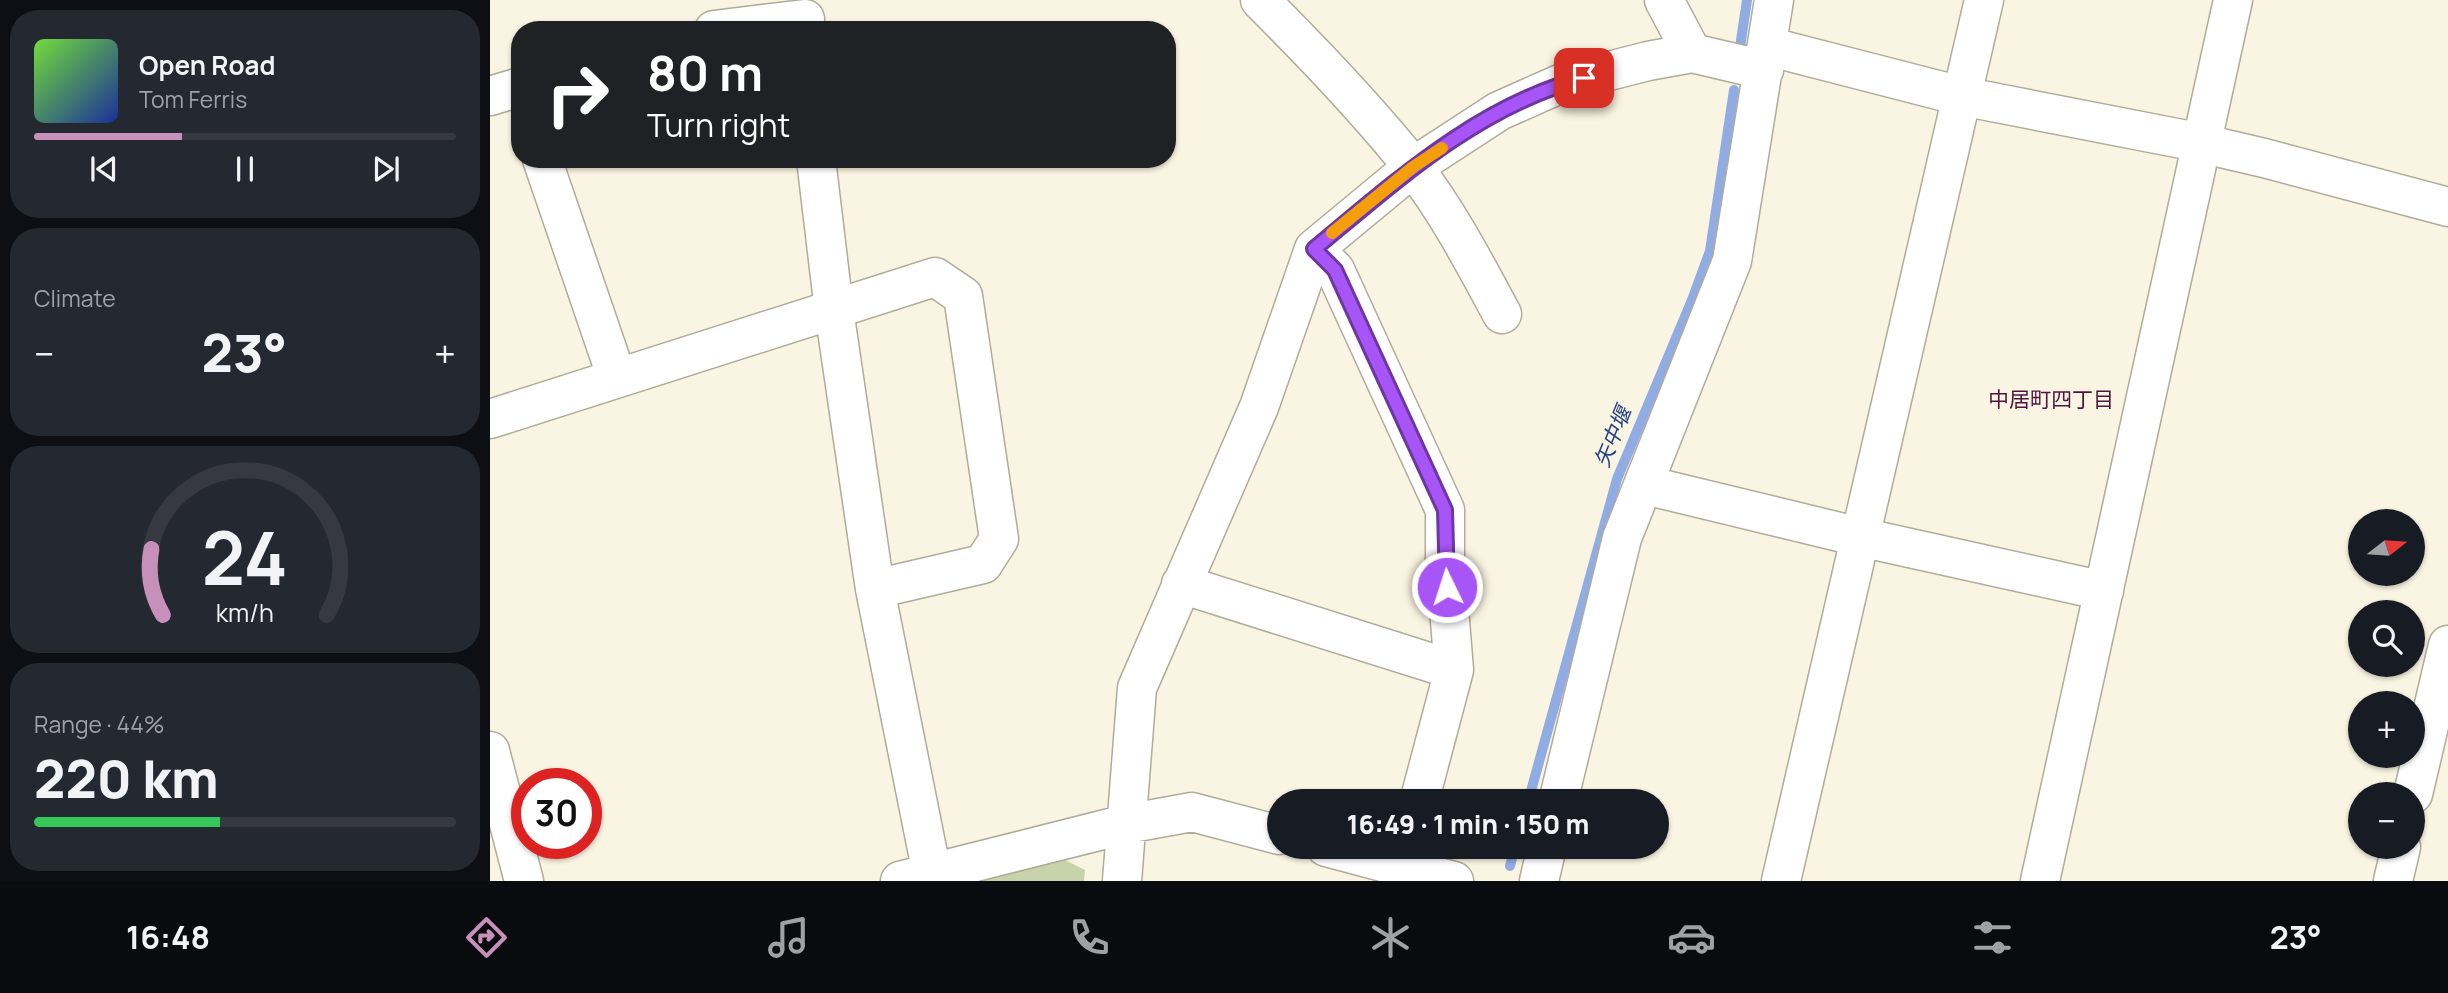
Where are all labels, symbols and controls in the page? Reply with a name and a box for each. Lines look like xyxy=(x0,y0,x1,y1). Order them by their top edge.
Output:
text: 80 m xyxy=(647,39,763,106)
text: Open Road xyxy=(139,47,275,83)
pin xyxy=(1554,48,1614,108)
icon: right xyxy=(532,49,623,140)
icon: arrive xyxy=(1565,59,1603,97)
text: Tom Ferris xyxy=(139,83,247,115)
text: Turn right xyxy=(647,103,790,147)
icon: previous xyxy=(85,150,123,188)
icon: pause xyxy=(226,150,264,188)
icon: next xyxy=(367,150,405,188)
text: Climate xyxy=(34,282,116,314)
text: 23° xyxy=(202,317,287,388)
text: − xyxy=(34,327,55,379)
text: + xyxy=(434,327,456,379)
district label: 中居町四丁目 xyxy=(1988,385,2114,413)
water label: 矢中堰 xyxy=(1587,398,1638,471)
text: 24 xyxy=(202,508,288,608)
north arrow xyxy=(2348,509,2426,586)
map controls xyxy=(2348,509,2425,859)
position arrow xyxy=(1410,550,1484,624)
text: km/h xyxy=(216,595,274,630)
button: search xyxy=(2348,600,2425,677)
button: + xyxy=(2348,691,2425,768)
text: Range · 44% xyxy=(34,708,165,740)
text: 220 km xyxy=(34,743,219,814)
speed limit sign: 30 xyxy=(511,768,602,859)
button: − xyxy=(2348,782,2425,859)
text: 16:49 · 1 min · 150 m xyxy=(1347,806,1589,842)
icon: directions xyxy=(462,913,511,962)
icon: music xyxy=(764,913,813,962)
icon: phone xyxy=(1065,913,1114,962)
icon: climate xyxy=(1366,913,1415,962)
icon: car xyxy=(1667,913,1716,962)
icon: filters xyxy=(1968,913,2017,962)
text: 16:48 xyxy=(126,915,210,959)
text: 23° xyxy=(2270,915,2322,959)

